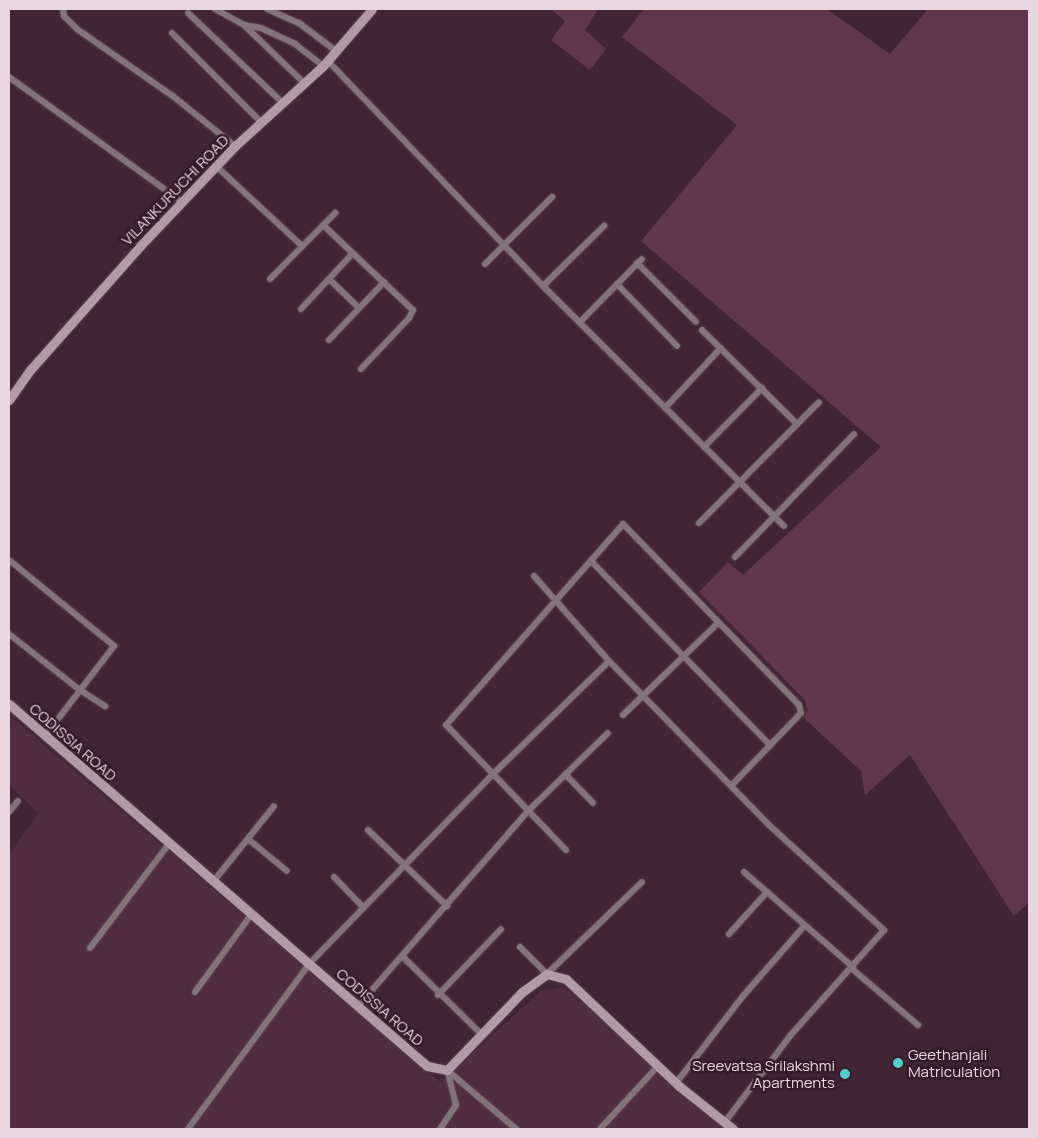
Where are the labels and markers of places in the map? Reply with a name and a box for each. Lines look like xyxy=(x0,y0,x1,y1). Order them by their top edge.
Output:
place label: Geethanjali Matriculation xyxy=(908,1045,1000,1080)
place label: Sreevatsa Srilakshmi Apartments xyxy=(692,1056,835,1091)
marker: Geethanjali Matriculation xyxy=(892,1057,904,1069)
marker: Sreevatsa Srilakshmi Apartments xyxy=(839,1068,851,1080)

